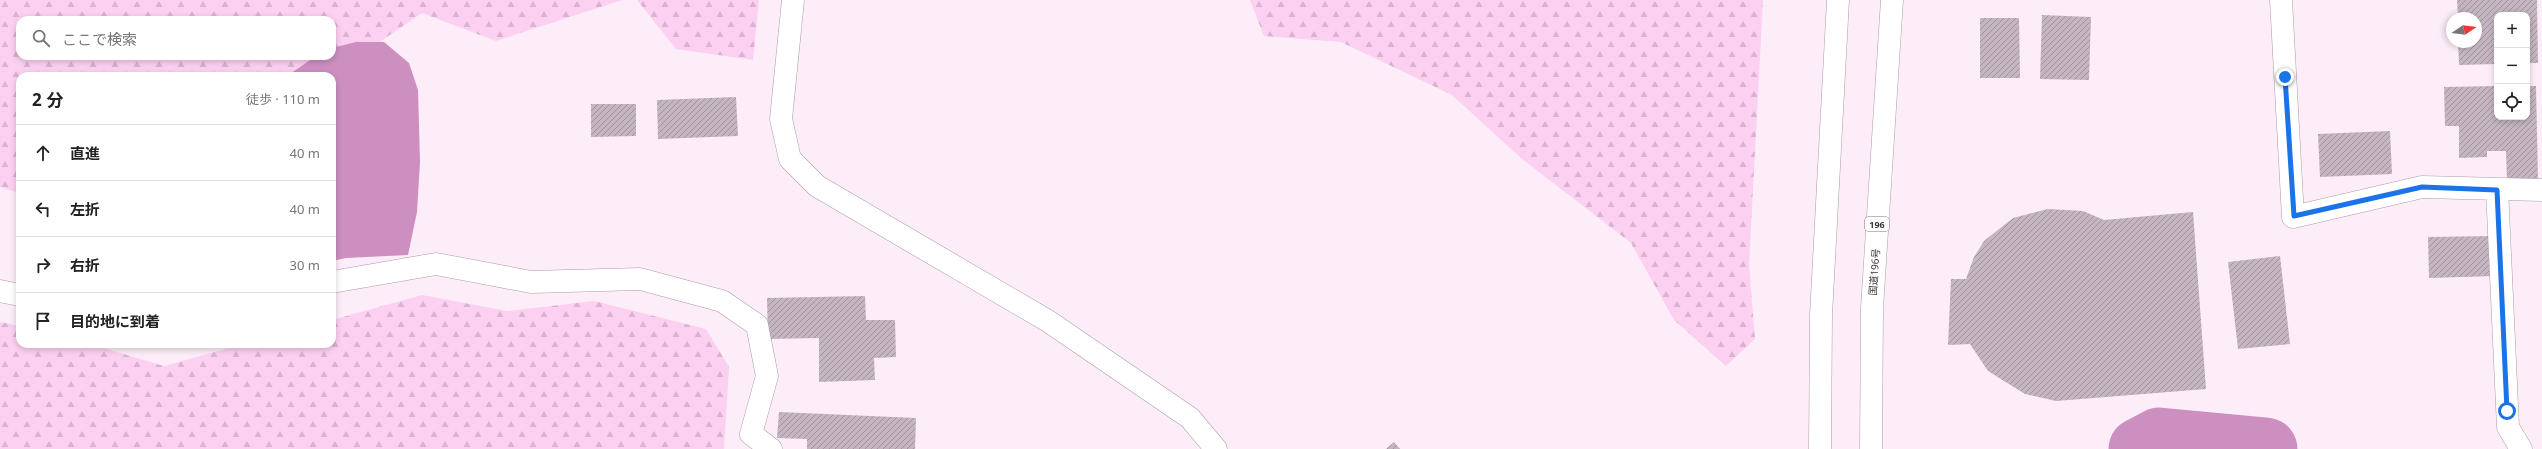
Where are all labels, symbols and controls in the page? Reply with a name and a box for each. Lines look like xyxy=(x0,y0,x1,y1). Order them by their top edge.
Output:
north arrow xyxy=(2446,12,2482,48)
map controls xyxy=(2494,12,2530,120)
button: + xyxy=(2494,12,2530,48)
search box xyxy=(16,16,336,60)
icon: search xyxy=(30,27,52,49)
text: ここで検索 xyxy=(62,29,137,49)
button: − xyxy=(2494,48,2530,84)
route end xyxy=(2276,68,2294,86)
button: locate xyxy=(2494,84,2530,120)
text: 2 分 xyxy=(32,88,63,111)
text: 徒歩 · 110 m xyxy=(246,90,320,108)
icon: ahead xyxy=(32,142,54,164)
text: 直進 xyxy=(70,143,100,163)
text: 40 m xyxy=(290,144,320,162)
icon: left xyxy=(32,198,54,220)
text: 左折 xyxy=(70,199,100,219)
text: 40 m xyxy=(290,200,320,218)
road number: 196 xyxy=(1865,217,1889,231)
street label: 国道196号 xyxy=(1865,248,1883,296)
icon: right xyxy=(32,254,54,276)
text: 右折 xyxy=(70,255,100,275)
text: 30 m xyxy=(290,256,320,274)
icon: arrive xyxy=(32,310,54,332)
text: 目的地に到着 xyxy=(70,311,160,331)
route start xyxy=(2498,402,2516,420)

